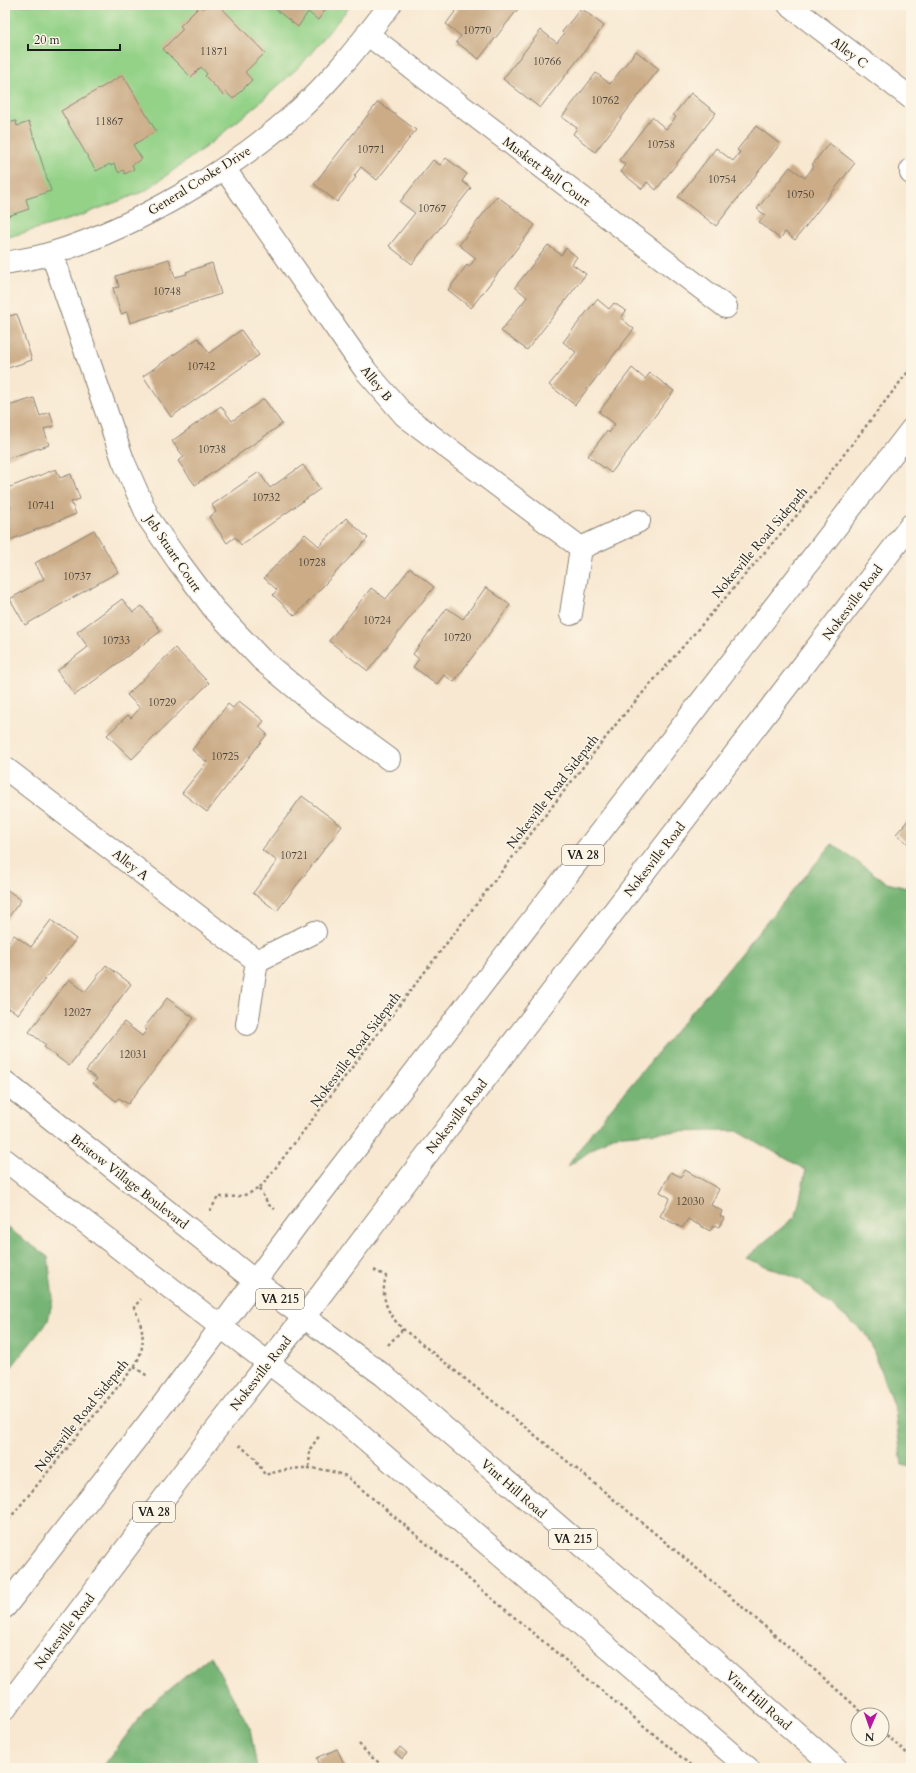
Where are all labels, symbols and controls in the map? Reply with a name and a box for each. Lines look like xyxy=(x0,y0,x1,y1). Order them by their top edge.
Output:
house number: 10770 xyxy=(463,23,491,38)
scale bar xyxy=(28,26,120,52)
text: 20 m xyxy=(34,32,61,48)
street label: Alley C xyxy=(827,33,872,73)
house number: 11871 xyxy=(200,44,228,59)
house number: 10766 xyxy=(533,54,561,69)
house number: 10762 xyxy=(591,93,619,108)
house number: 11867 xyxy=(95,114,123,129)
street label: Muskett Ball Court xyxy=(499,133,594,211)
house number: 10758 xyxy=(647,137,675,152)
street label: General Cooke Drive xyxy=(145,142,255,220)
house number: 10771 xyxy=(357,142,385,157)
house number: 10754 xyxy=(708,172,736,187)
house number: 10750 xyxy=(786,187,814,202)
house number: 10767 xyxy=(418,201,446,216)
house number: 10748 xyxy=(153,284,181,299)
house number: 10742 xyxy=(187,359,215,374)
street label: Alley B xyxy=(356,362,396,405)
house number: 10738 xyxy=(198,442,226,457)
street label: Nokesville Road Sidepath xyxy=(708,483,812,602)
house number: 10732 xyxy=(252,490,280,505)
house number: 10741 xyxy=(27,498,55,513)
street label: Jeb Stuart Court xyxy=(140,510,206,596)
house number: 10728 xyxy=(298,555,326,570)
street label: Nokesville Road xyxy=(818,561,887,644)
house number: 10737 xyxy=(63,569,91,584)
house number: 10724 xyxy=(363,613,391,628)
house number: 10720 xyxy=(443,630,471,645)
house number: 10733 xyxy=(102,633,130,648)
house number: 10729 xyxy=(148,695,176,710)
street label: Nokesville Road Sidepath xyxy=(502,731,603,852)
house number: 10725 xyxy=(211,749,239,764)
street label: Nokesville Road xyxy=(620,818,690,901)
street label: Alley A xyxy=(109,845,153,885)
road number: VA 28 xyxy=(562,845,604,865)
house number: 10721 xyxy=(280,848,308,863)
street label: Nokesville Road Sidepath xyxy=(306,988,405,1111)
house number: 12027 xyxy=(63,1005,91,1020)
house number: 12031 xyxy=(119,1047,147,1062)
street label: Nokesville Road xyxy=(422,1075,492,1158)
street label: Bristow Village Boulevard xyxy=(67,1130,192,1234)
house number: 12030 xyxy=(676,1194,704,1209)
road number: VA 215 xyxy=(256,1289,304,1309)
street label: Nokesville Road xyxy=(226,1332,296,1415)
street label: Nokesville Road Sidepath xyxy=(31,1355,133,1476)
street label: Vint Hill Road xyxy=(477,1455,550,1522)
road number: VA 28 xyxy=(133,1502,175,1522)
road number: VA 215 xyxy=(549,1529,597,1549)
street label: Nokesville Road xyxy=(30,1590,99,1673)
street label: Vint Hill Road xyxy=(722,1667,795,1734)
north arrow xyxy=(850,1707,890,1747)
text: N xyxy=(864,1729,875,1744)

